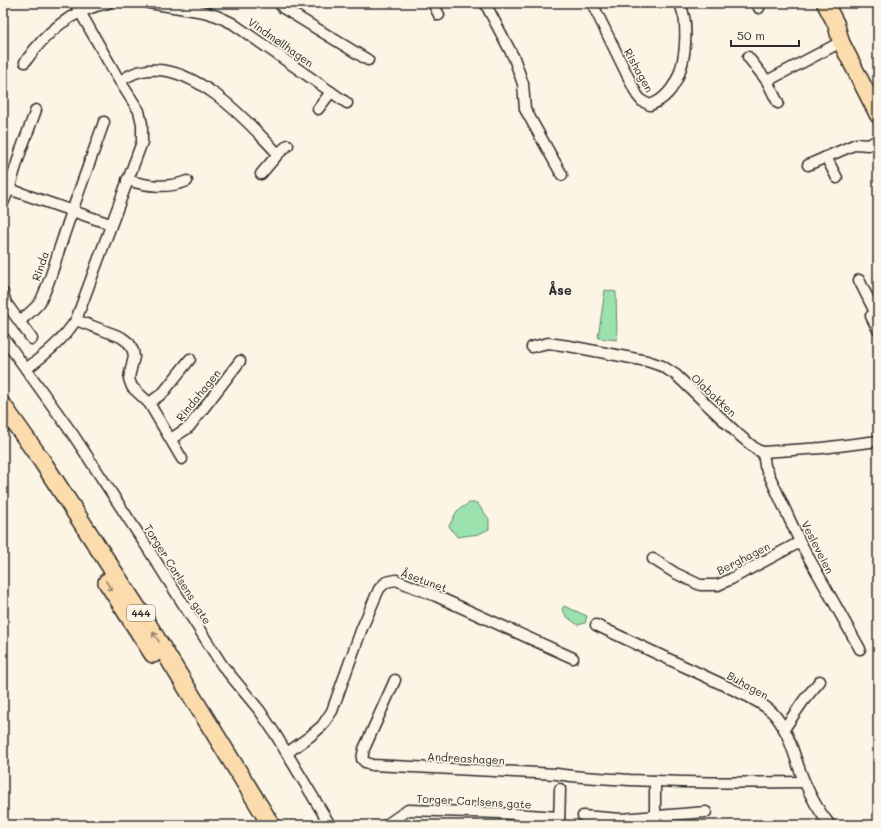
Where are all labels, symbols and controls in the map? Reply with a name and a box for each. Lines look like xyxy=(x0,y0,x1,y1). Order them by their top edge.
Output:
street label: Vindmøllhagen xyxy=(245,14,317,70)
scale bar xyxy=(731,22,799,48)
text: 50 m xyxy=(737,27,765,43)
street label: Rishagen xyxy=(621,45,657,95)
street label: Rinda xyxy=(28,249,52,283)
district label: Åse xyxy=(548,281,572,298)
street label: Rindahagen xyxy=(172,366,224,424)
street label: Olabakken xyxy=(688,370,740,420)
street label: Vesleveien xyxy=(798,518,838,576)
street label: Torger Carlsens gate xyxy=(141,521,215,627)
street label: Berghagen xyxy=(714,538,772,578)
street label: Åsetunet xyxy=(399,565,449,595)
one-way arrow xyxy=(105,580,113,591)
road number: 444 xyxy=(127,605,155,621)
one-way arrow xyxy=(151,631,159,643)
street label: Buhagen xyxy=(725,667,771,703)
street label: Andreashagen xyxy=(427,748,505,768)
street label: Torger Carlsens gate xyxy=(416,790,532,812)

